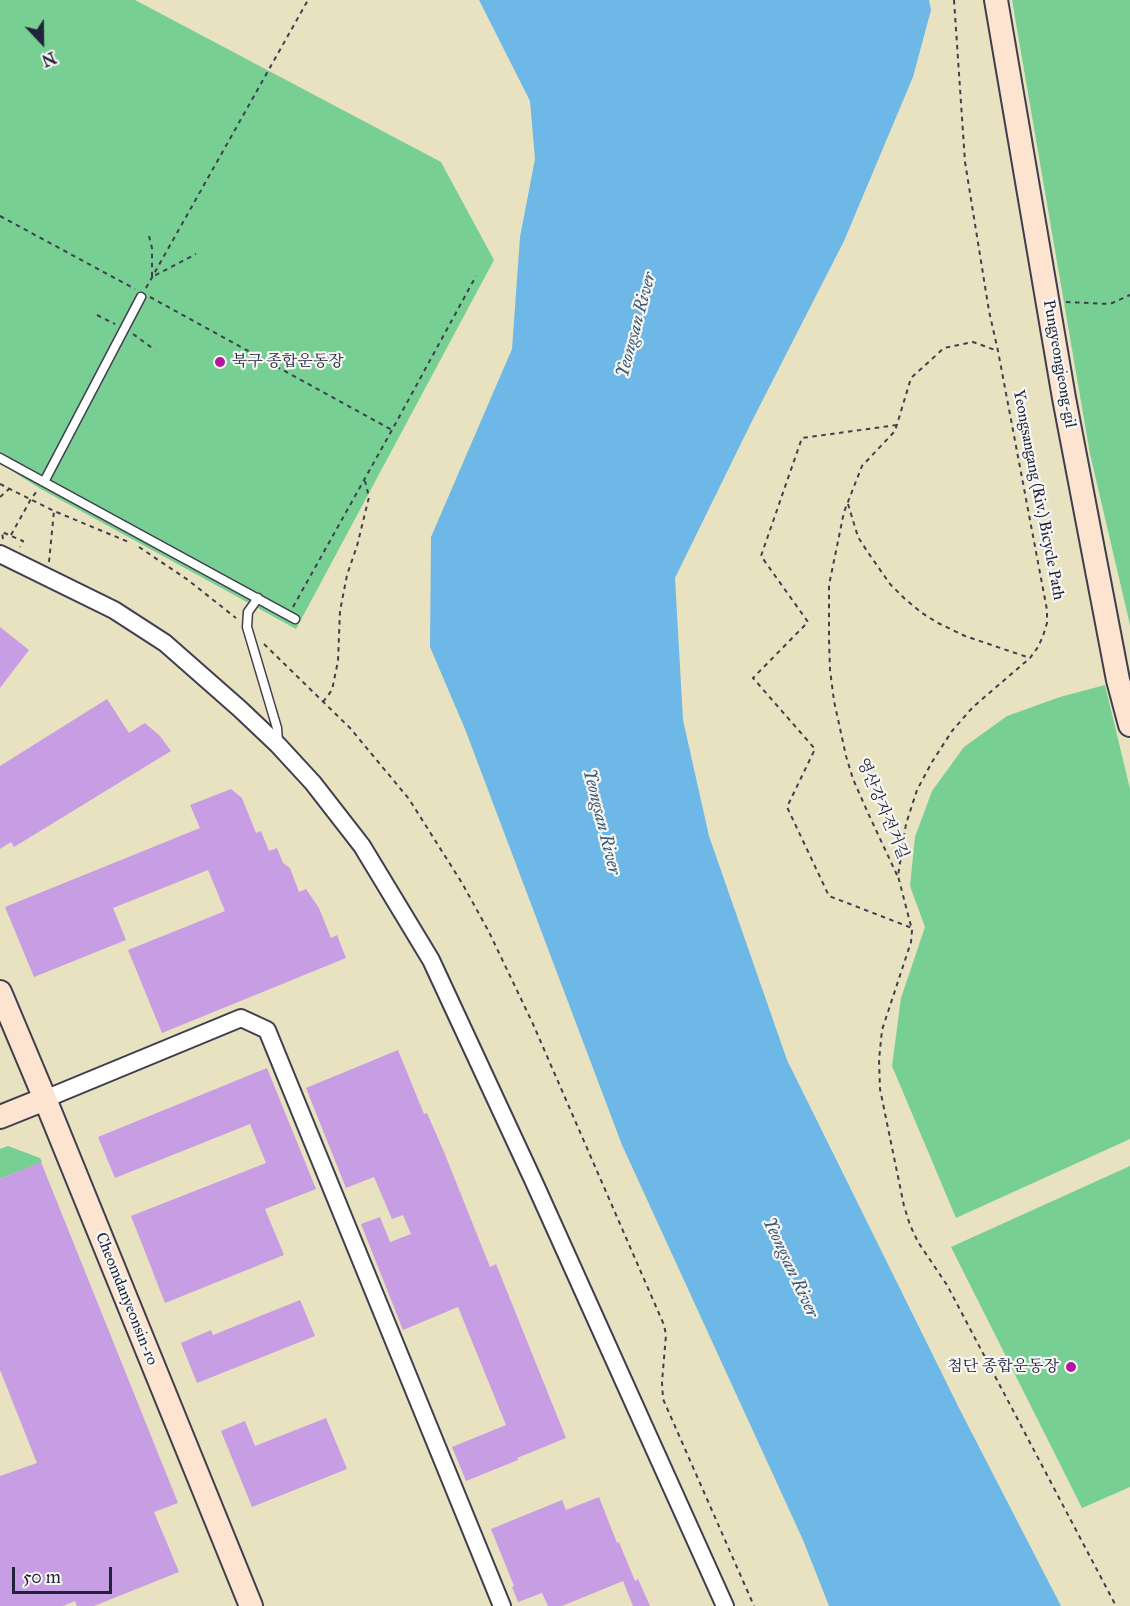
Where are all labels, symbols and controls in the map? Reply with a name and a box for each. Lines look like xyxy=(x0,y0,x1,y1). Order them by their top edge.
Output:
north arrow xyxy=(12,12,72,72)
text: N xyxy=(39,48,59,71)
water label: Yeongsan River xyxy=(613,270,661,380)
street label: Pungyeongjeong-gil xyxy=(1038,298,1080,430)
place label: 북구 종합운동장 xyxy=(232,352,344,372)
marker: 북구 종합운동장 xyxy=(213,355,227,369)
street label: Yeongsangang (Riv.) Bicycle Path xyxy=(1008,388,1068,602)
street label: 영산강자전거길 xyxy=(852,755,912,863)
water label: Yeongsan River xyxy=(577,767,625,877)
water label: Yeongsan River xyxy=(757,1214,823,1322)
street label: Cheomdanyeonsin-ro xyxy=(91,1230,161,1368)
place label: 첨단 종합운동장 xyxy=(947,1357,1059,1377)
marker: 첨단 종합운동장 xyxy=(1064,1360,1078,1374)
scale bar xyxy=(15,1555,116,1593)
text: 50 m xyxy=(23,1566,61,1588)

